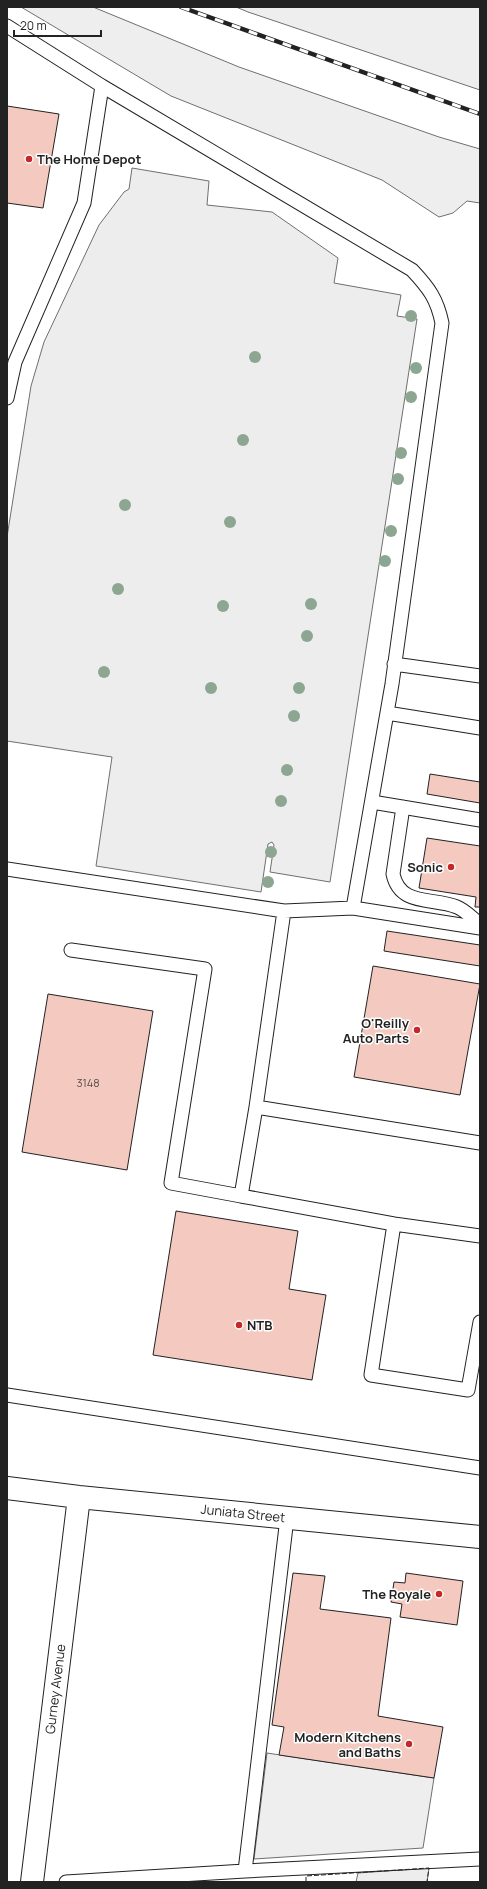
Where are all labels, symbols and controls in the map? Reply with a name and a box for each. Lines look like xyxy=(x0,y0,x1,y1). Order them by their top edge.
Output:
scale bar xyxy=(14,12,101,38)
text: 20 m xyxy=(20,17,47,34)
place label: The Home Depot xyxy=(37,150,142,168)
marker: The Home Depot xyxy=(24,154,34,164)
place label: Sonic xyxy=(407,858,444,876)
marker: Sonic xyxy=(446,862,456,872)
place label: O'Reilly Auto Parts xyxy=(343,1014,410,1047)
marker: O'Reilly Auto Parts xyxy=(412,1025,422,1035)
house number: 3148 xyxy=(76,1075,100,1090)
place label: NTB xyxy=(247,1316,272,1334)
marker: NTB xyxy=(234,1320,244,1330)
street label: Juniata Street xyxy=(200,1500,286,1526)
place label: The Royale xyxy=(362,1585,431,1603)
marker: The Royale xyxy=(434,1589,444,1599)
street label: Gurney Avenue xyxy=(41,1643,70,1735)
place label: Modern Kitchens and Baths xyxy=(294,1728,401,1761)
marker: Modern Kitchens and Baths xyxy=(404,1739,414,1749)

